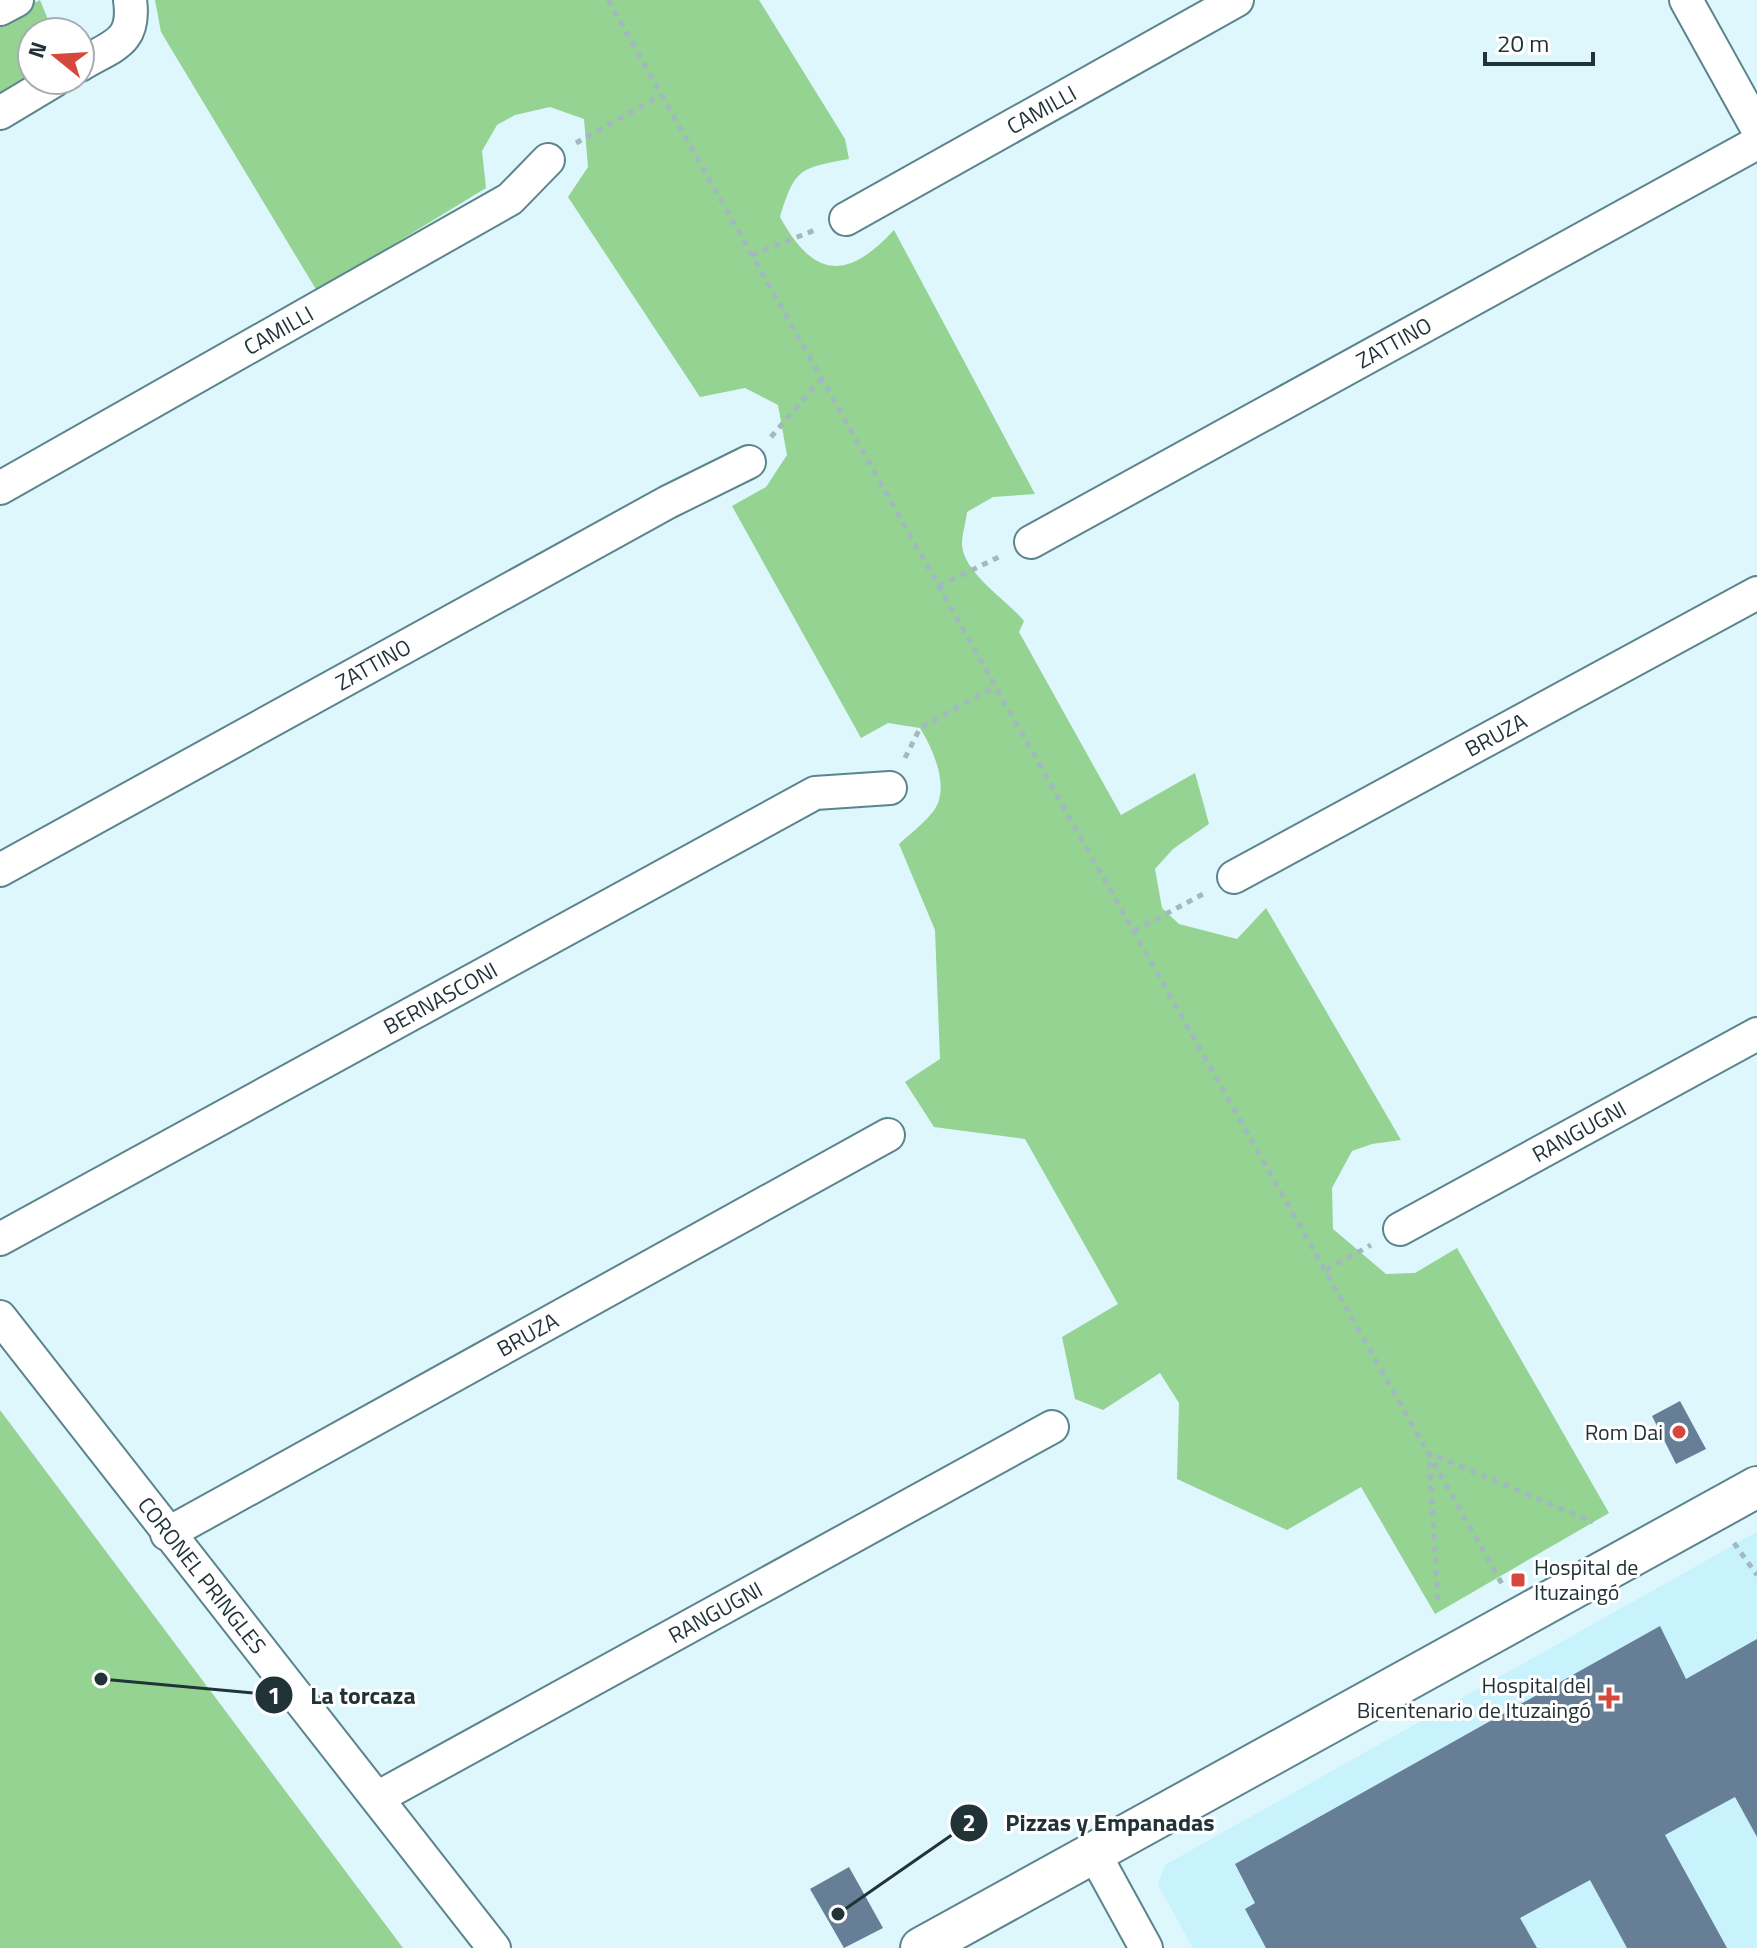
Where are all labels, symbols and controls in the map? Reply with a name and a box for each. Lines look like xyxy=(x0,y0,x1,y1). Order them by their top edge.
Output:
north arrow xyxy=(16,16,96,96)
scale bar xyxy=(1485,16,1593,66)
text: 20 m xyxy=(1497,25,1549,61)
text: N xyxy=(18,37,56,62)
street label: CAMILLI xyxy=(1000,76,1083,143)
street label: CAMILLI xyxy=(237,297,320,364)
street label: ZATTINO xyxy=(1350,308,1438,377)
street label: ZATTINO xyxy=(329,630,417,699)
street label: BRUZA xyxy=(1459,704,1533,766)
street label: BERNASCONI xyxy=(377,953,504,1043)
street label: RANGUGNI xyxy=(1526,1092,1632,1171)
street label: BRUZA xyxy=(490,1304,565,1365)
place label: Rom Dai xyxy=(1585,1415,1663,1449)
marker: Rom Dai xyxy=(1670,1423,1688,1441)
street label: CORONEL PRINGLES xyxy=(130,1489,275,1661)
place label: Hospital de Ituzaingó xyxy=(1534,1550,1638,1609)
marker: Hospital de Ituzaingó xyxy=(1509,1571,1527,1589)
street label: RANGUGNI xyxy=(662,1572,769,1652)
place label: Hospital del Bicentenario de Ituzaingó xyxy=(1357,1668,1591,1727)
callout: La torcaza xyxy=(254,1671,431,1719)
text: 1 xyxy=(267,1677,281,1713)
text: La torcaza xyxy=(310,1677,416,1713)
marker: Hospital del Bicentenario de Ituzaingó xyxy=(1598,1687,1620,1709)
callout: Pizzas y Empanadas xyxy=(949,1799,1231,1847)
text: 2 xyxy=(962,1804,976,1840)
text: Pizzas y Empanadas xyxy=(1005,1804,1215,1840)

